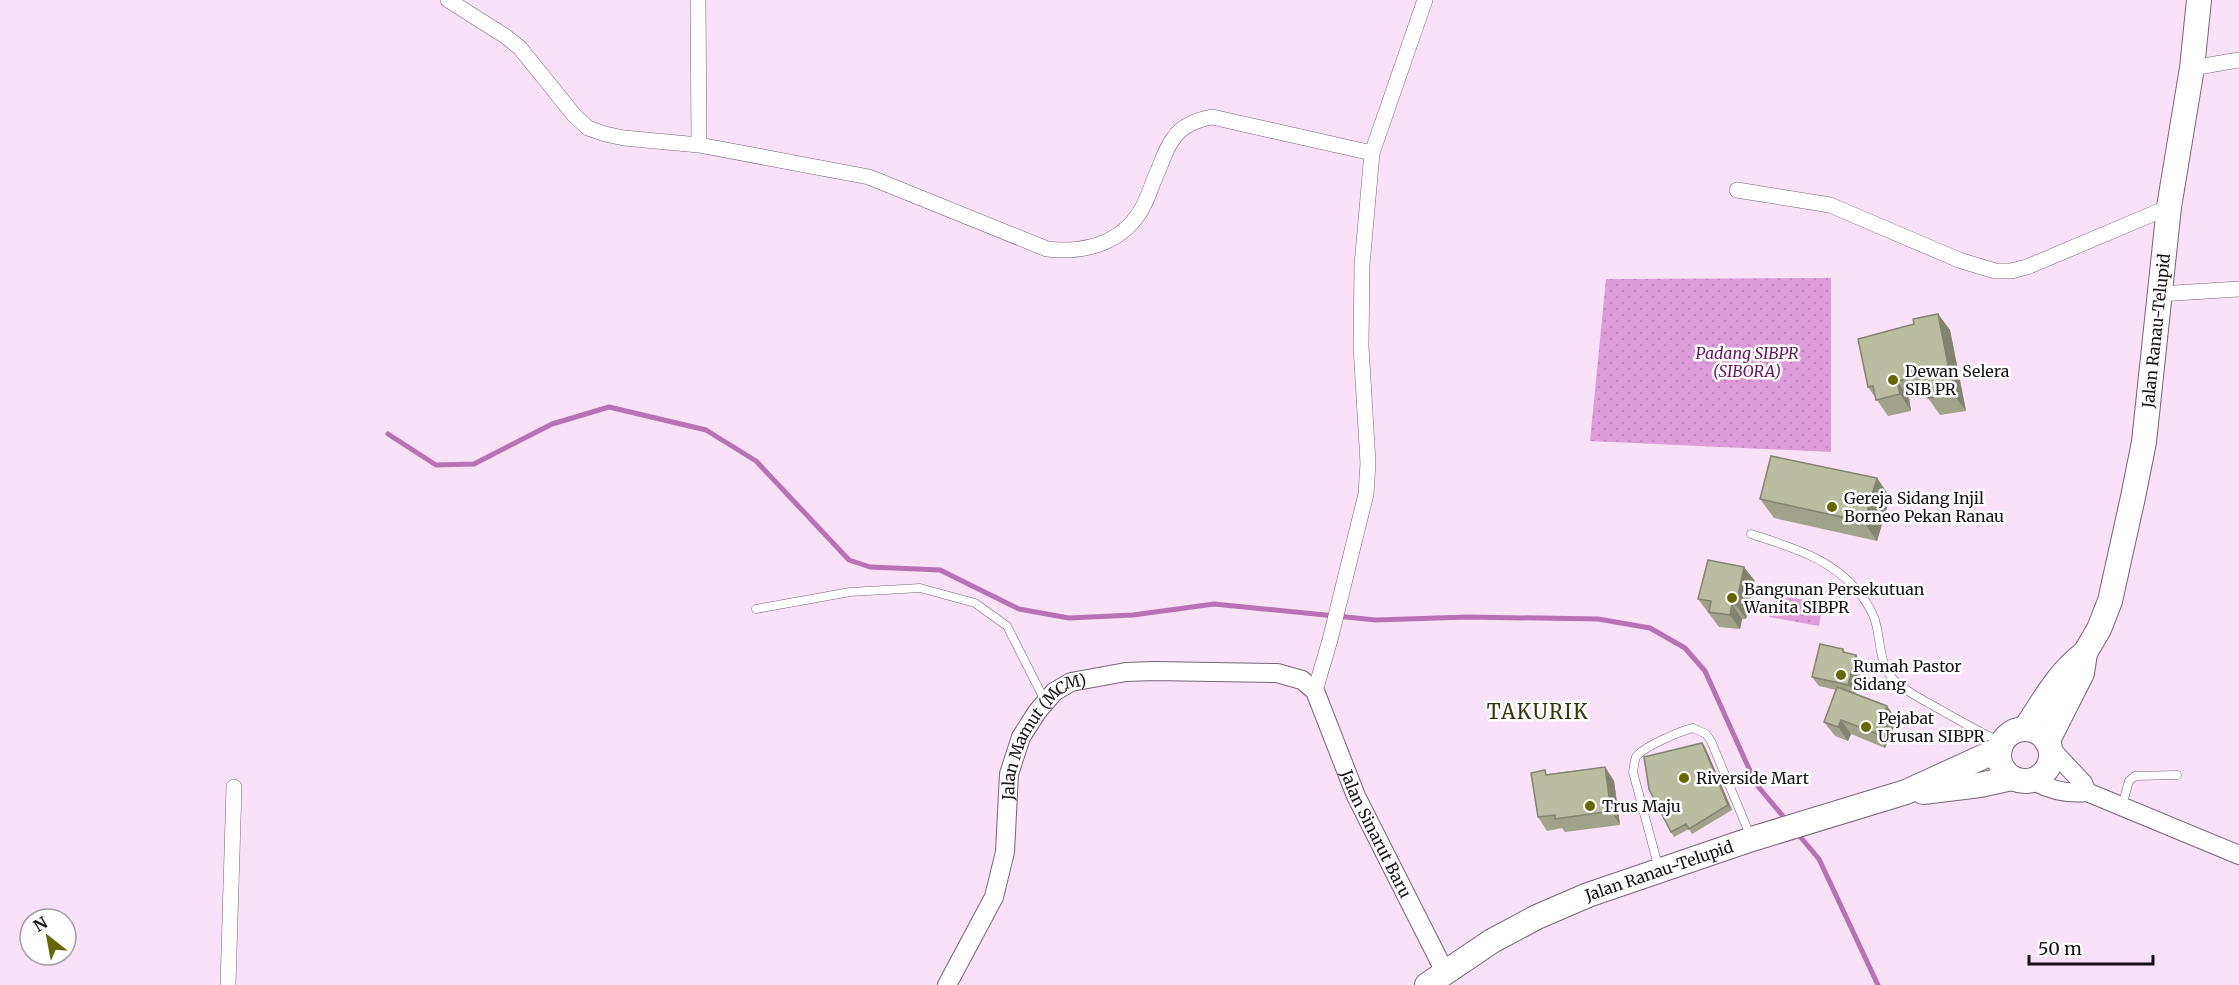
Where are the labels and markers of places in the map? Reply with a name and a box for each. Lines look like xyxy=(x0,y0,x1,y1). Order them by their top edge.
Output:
place label: Dewan Selera SIB PR xyxy=(1905,361,2010,399)
marker: Dewan Selera SIB PR xyxy=(1886,373,1900,387)
place label: Gereja Sidang Injil Borneo Pekan Ranau xyxy=(1844,488,2004,526)
marker: Gereja Sidang Injil Borneo Pekan Ranau xyxy=(1825,500,1839,514)
place label: Bangunan Persekutuan Wanita SIBPR xyxy=(1743,579,1925,617)
marker: Bangunan Persekutuan Wanita SIBPR xyxy=(1725,591,1739,605)
place label: Rumah Pastor Sidang xyxy=(1853,656,1962,694)
marker: Rumah Pastor Sidang xyxy=(1834,668,1848,682)
place label: Pejabat Urusan SIBPR xyxy=(1878,708,1986,746)
marker: Pejabat Urusan SIBPR xyxy=(1859,720,1873,734)
place label: Riverside Mart xyxy=(1696,768,1810,788)
marker: Riverside Mart xyxy=(1677,771,1691,785)
place label: Trus Maju xyxy=(1602,796,1681,816)
marker: Trus Maju xyxy=(1583,799,1597,813)

